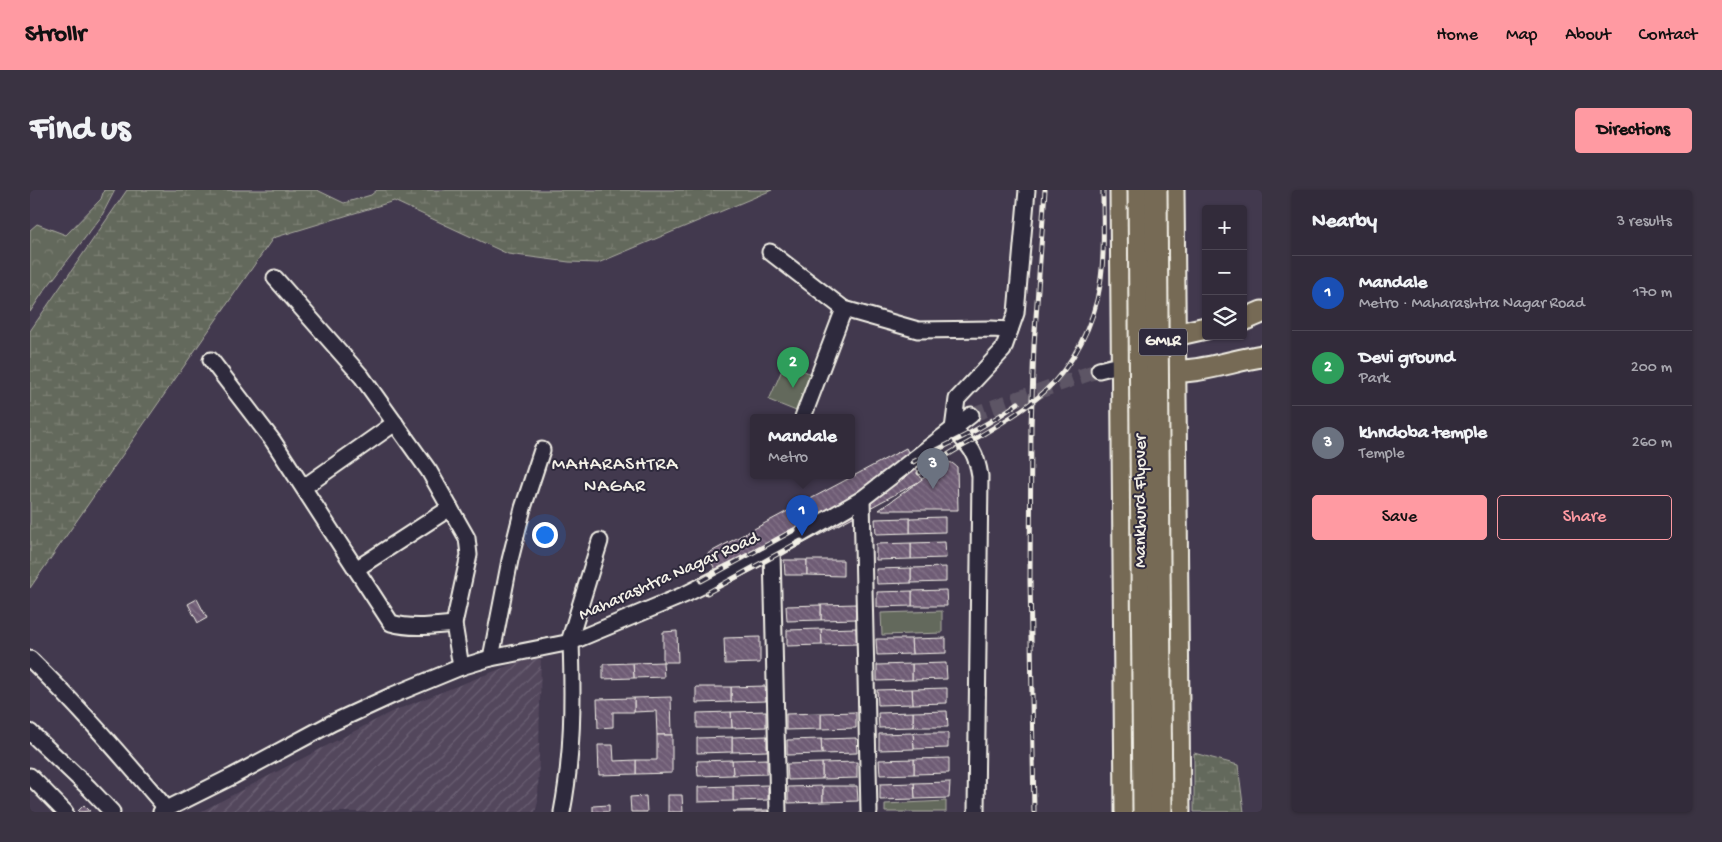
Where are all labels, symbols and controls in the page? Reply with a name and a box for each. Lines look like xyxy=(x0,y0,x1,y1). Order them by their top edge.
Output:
text: Strollr xyxy=(25,21,86,50)
text: Home xyxy=(1436,25,1478,46)
text: Map xyxy=(1506,25,1537,46)
text: About xyxy=(1565,25,1611,46)
text: Contact xyxy=(1639,25,1697,46)
button: Directions xyxy=(1575,108,1692,153)
text: Find us xyxy=(30,110,130,151)
map controls xyxy=(1202,205,1247,340)
button: + xyxy=(1202,205,1247,250)
text: Nearby xyxy=(1312,210,1377,235)
text: 3 results xyxy=(1617,213,1672,232)
button: − xyxy=(1202,250,1247,295)
text: Mandale xyxy=(1359,272,1427,295)
text: 1 xyxy=(1325,284,1331,303)
text: 170 m xyxy=(1633,284,1672,303)
button: layers xyxy=(1202,295,1247,340)
text: Metro · Maharashtra Nagar Road xyxy=(1359,295,1585,314)
road number: GMLR xyxy=(1139,328,1187,356)
pin: 2 xyxy=(777,347,809,388)
text: Devi ground xyxy=(1359,347,1455,370)
text: 2 xyxy=(1324,359,1332,378)
text: 200 m xyxy=(1631,359,1672,378)
text: Park xyxy=(1359,370,1390,389)
popup xyxy=(750,414,855,479)
text: khndoba temple xyxy=(1359,422,1487,445)
text: Mandale xyxy=(768,426,837,449)
street label: Mankhurd Flyover xyxy=(1131,433,1152,568)
text: 3 xyxy=(1324,434,1332,453)
text: 260 m xyxy=(1632,434,1672,453)
text: Temple xyxy=(1359,445,1404,464)
pin: 3 xyxy=(917,448,949,489)
text: Metro xyxy=(768,449,808,468)
district label: MAHARASHTRA NAGAR xyxy=(552,454,679,499)
pin: 1 xyxy=(786,495,818,536)
button: Save xyxy=(1312,495,1487,540)
button: Share xyxy=(1497,495,1672,540)
your location xyxy=(532,522,558,548)
street label: Maharashtra Nagar Road xyxy=(576,527,764,626)

